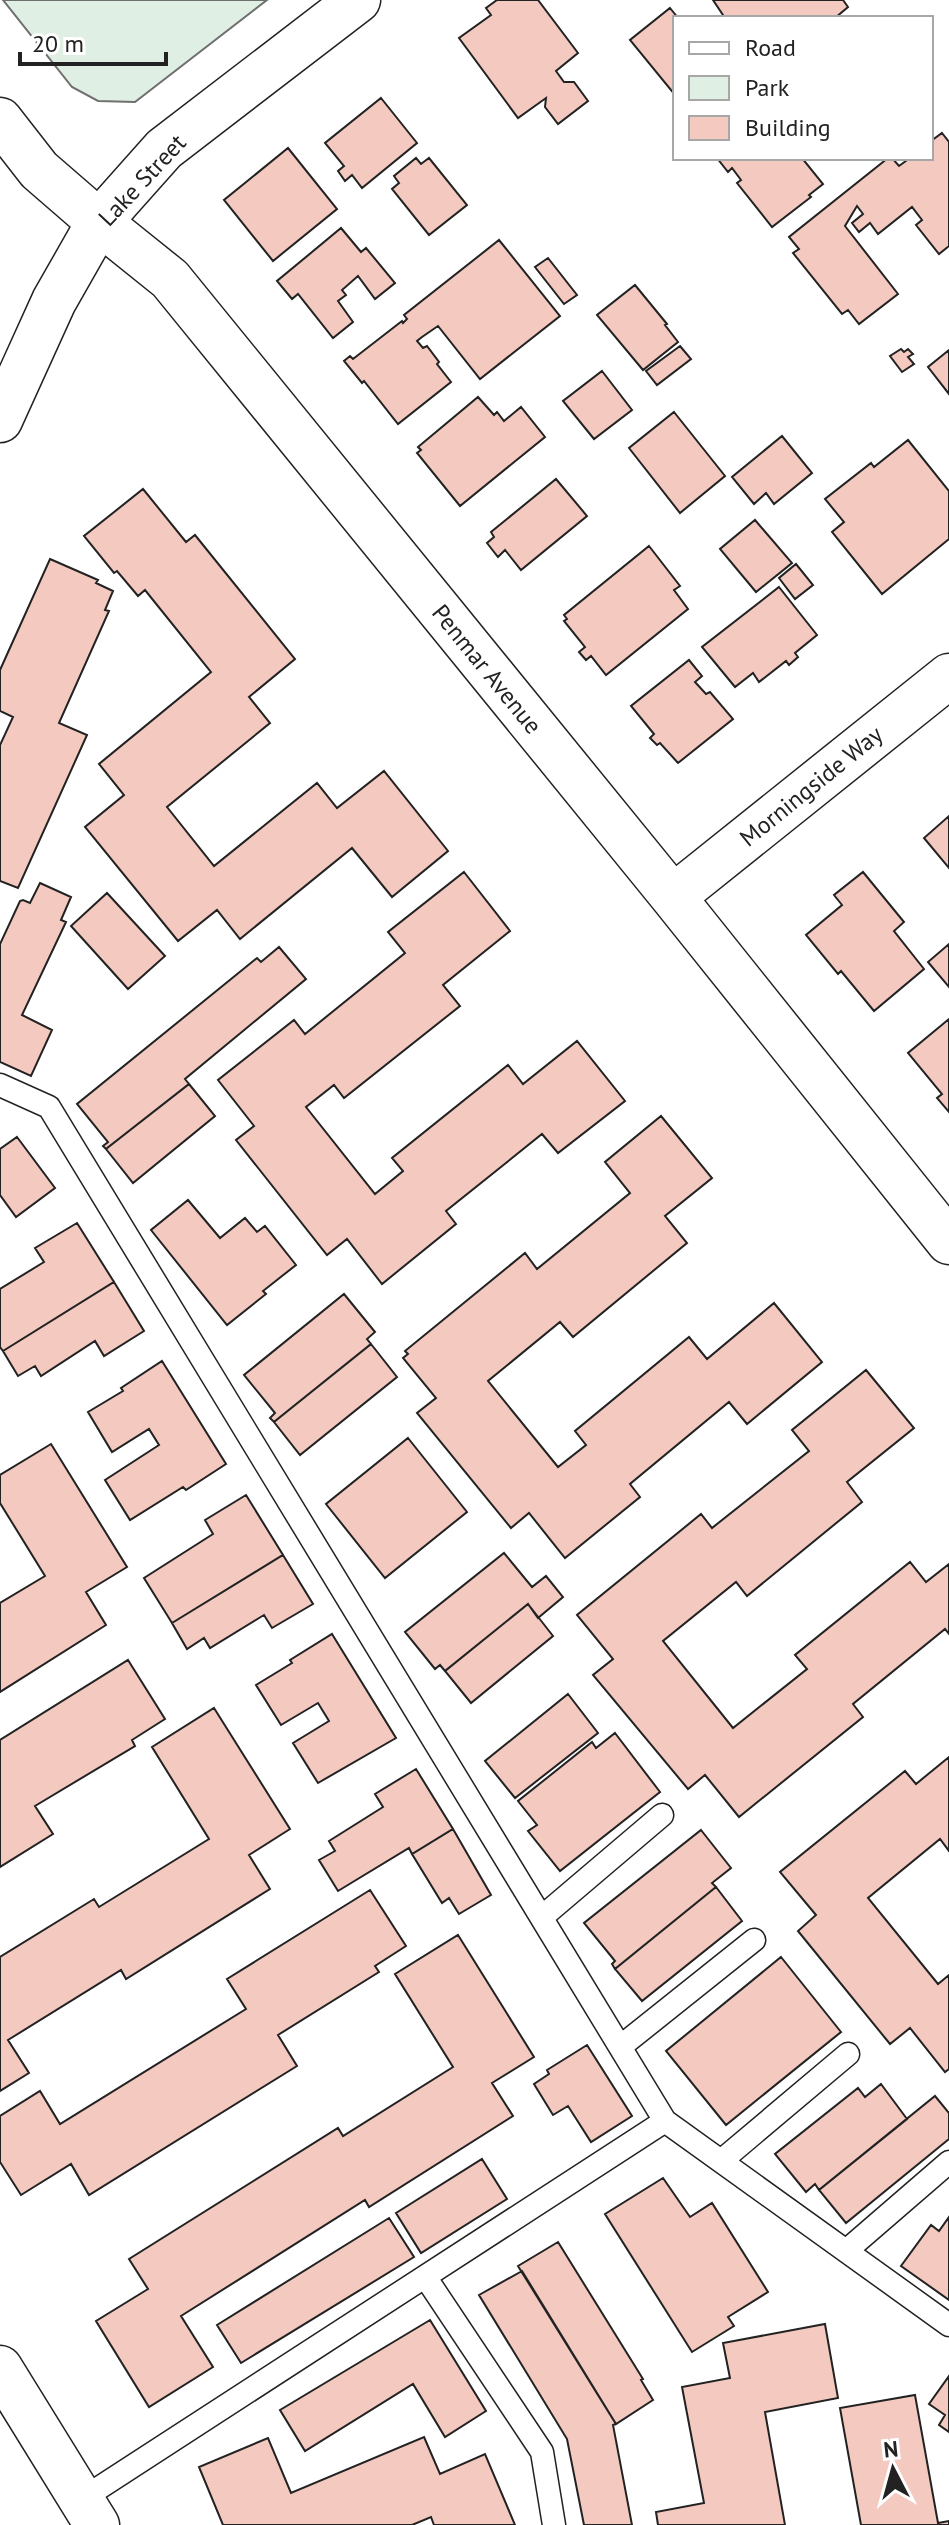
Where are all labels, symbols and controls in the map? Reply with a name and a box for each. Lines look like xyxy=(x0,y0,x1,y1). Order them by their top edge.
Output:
scale bar xyxy=(20,16,166,66)
legend xyxy=(673,16,933,160)
text: 20 m xyxy=(32,28,84,59)
text: Road xyxy=(745,32,796,63)
text: Park xyxy=(745,72,790,103)
text: Building xyxy=(745,112,831,143)
street label: Lake Street xyxy=(91,127,193,233)
street label: Penmar Avenue xyxy=(425,598,549,740)
street label: Morningside Way xyxy=(733,719,889,853)
north arrow xyxy=(853,2429,933,2509)
text: N xyxy=(882,2434,900,2464)

